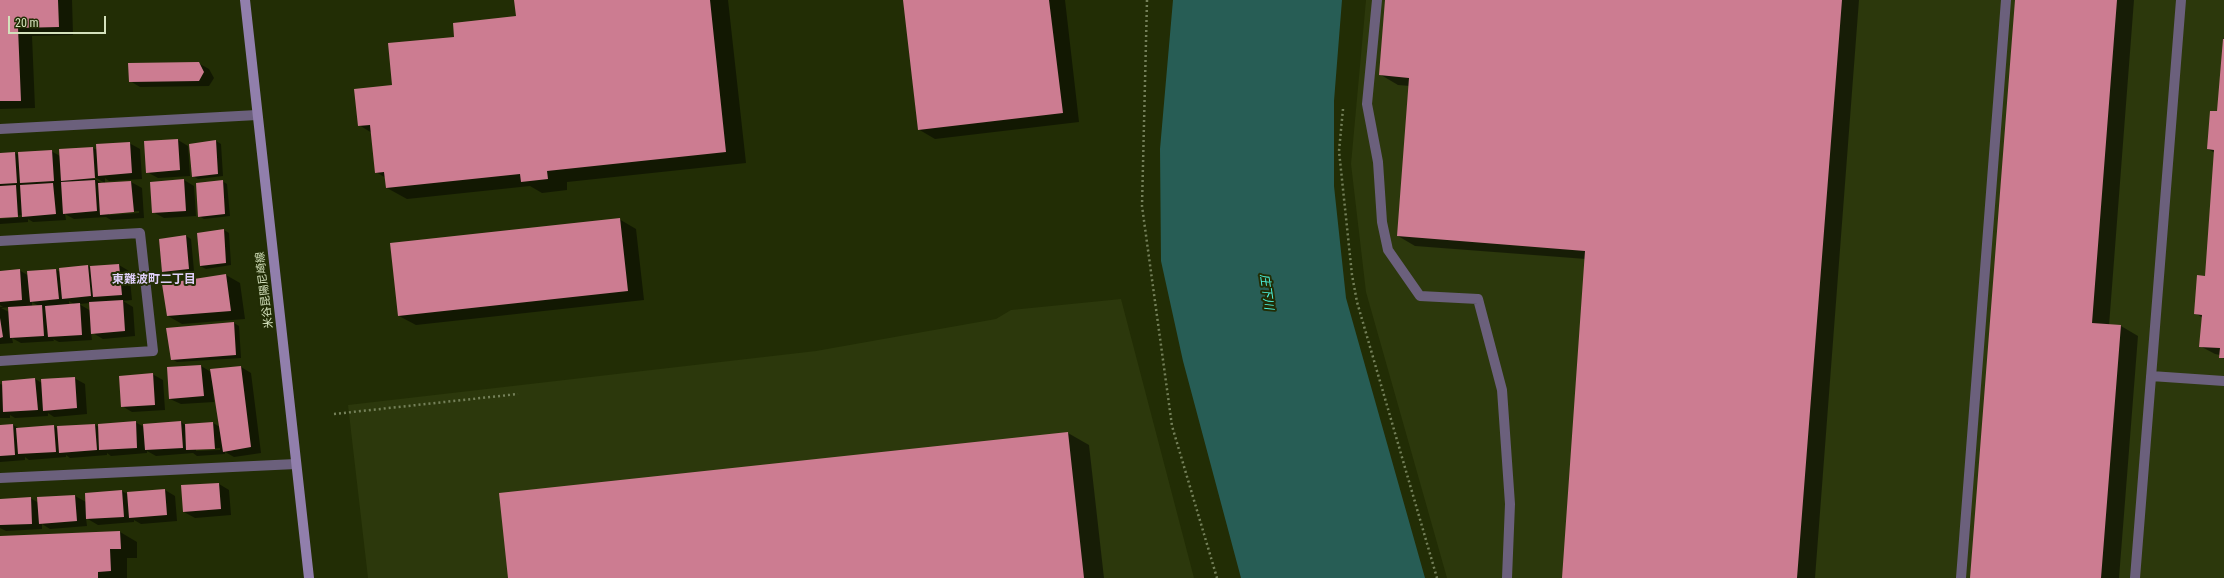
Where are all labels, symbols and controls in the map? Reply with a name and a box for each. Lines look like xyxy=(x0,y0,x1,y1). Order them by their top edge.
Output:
scale bar xyxy=(10,8,108,34)
text: 20 m xyxy=(15,16,39,30)
street label: 米谷昆陽尼崎線 xyxy=(254,251,276,329)
district label: 東難波町二丁目 xyxy=(112,273,196,287)
water label: 庄下川 xyxy=(1256,273,1276,311)

